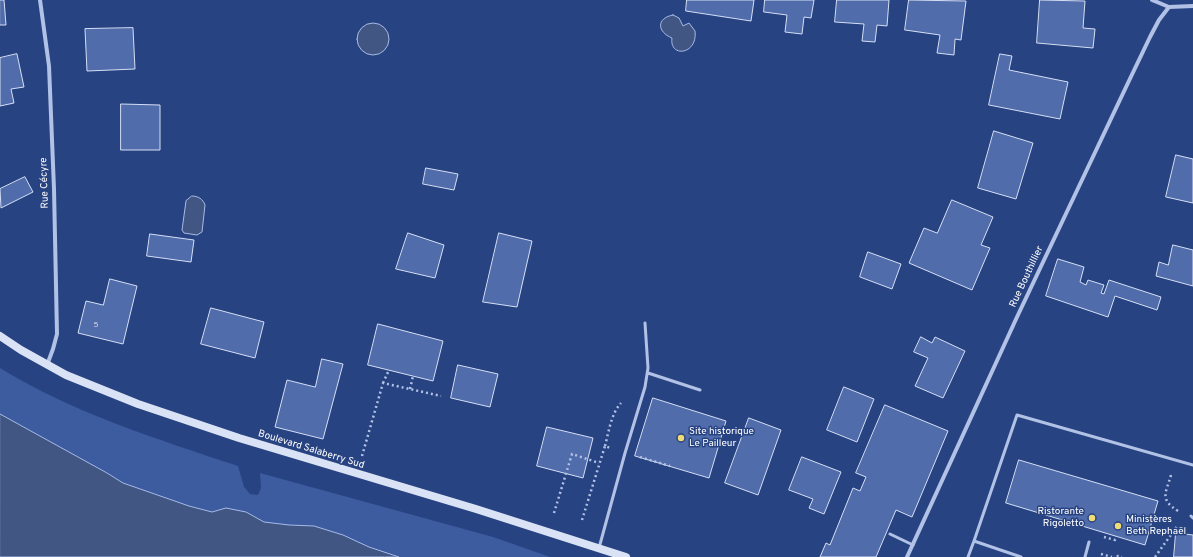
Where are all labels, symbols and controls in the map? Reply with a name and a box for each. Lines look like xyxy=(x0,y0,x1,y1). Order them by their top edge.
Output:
street label: Rue Cécyre xyxy=(38,157,52,209)
street label: Rue Bouthillier xyxy=(1007,244,1047,310)
house number: 5 xyxy=(94,320,98,330)
place label: Site historique Le Pailleur xyxy=(689,426,754,450)
street label: Boulevard Salaberry Sud xyxy=(256,428,366,472)
marker: Site historique Le Pailleur xyxy=(676,433,686,443)
place label: Ristorante Rigoletto xyxy=(1037,506,1084,530)
marker: Ristorante Rigoletto xyxy=(1087,513,1097,523)
place label: Ministères Beth Rephaël xyxy=(1126,514,1186,538)
marker: Ministères Beth Rephaël xyxy=(1113,521,1123,531)

